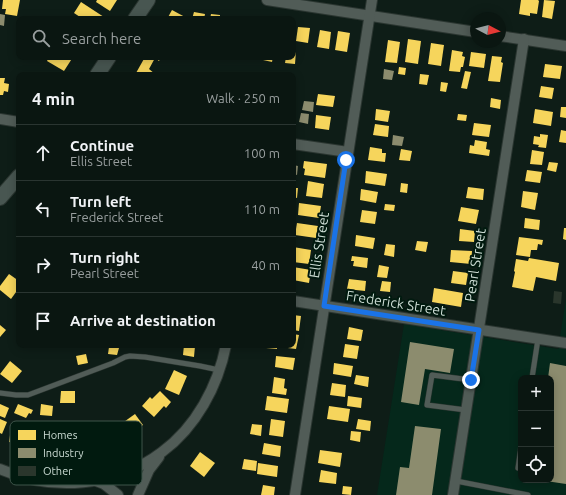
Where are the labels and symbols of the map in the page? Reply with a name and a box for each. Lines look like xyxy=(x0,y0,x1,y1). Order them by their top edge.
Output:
north arrow xyxy=(470,12,506,48)
route start xyxy=(337,151,355,169)
street label: Ellis Street xyxy=(306,210,332,279)
street label: Pearl Street xyxy=(461,227,489,303)
street label: Frederick Street xyxy=(345,287,447,319)
route end xyxy=(462,371,480,389)
legend xyxy=(10,421,142,485)
text: Homes xyxy=(43,429,78,441)
text: Industry xyxy=(43,447,84,459)
text: Other xyxy=(43,465,73,477)

